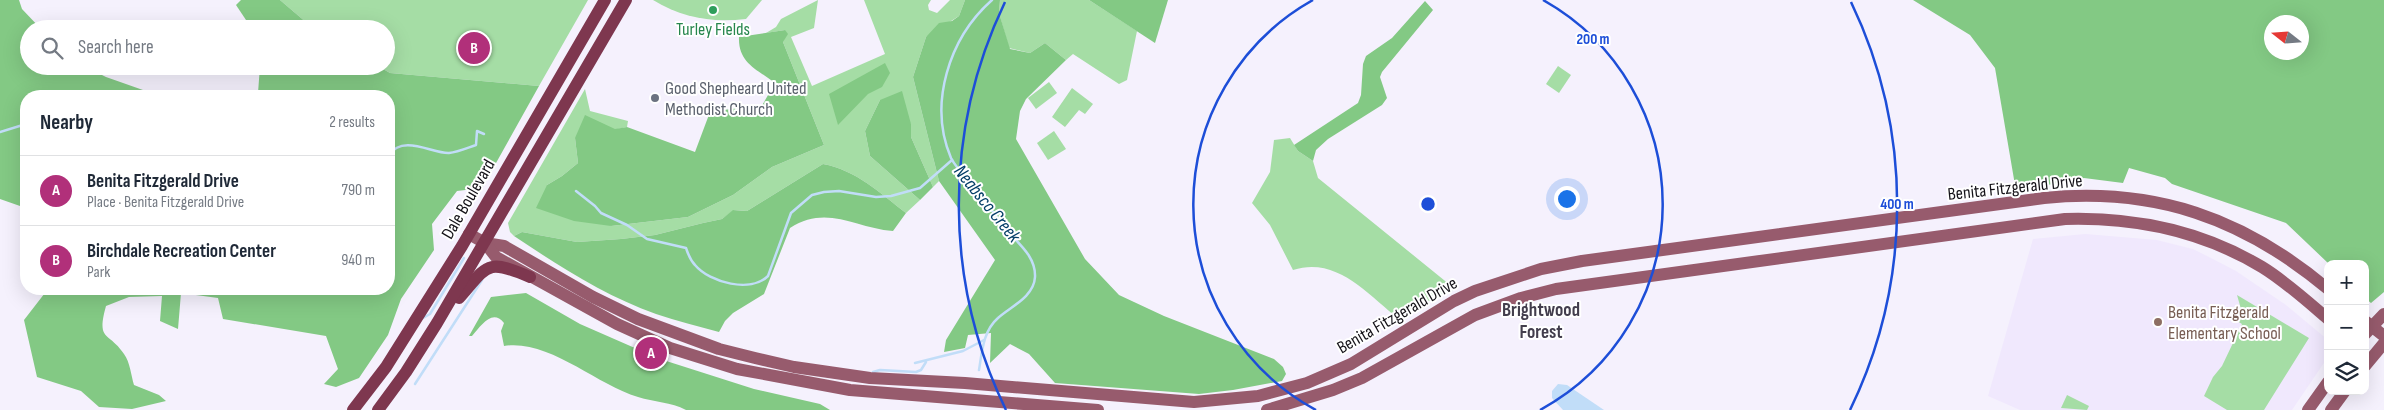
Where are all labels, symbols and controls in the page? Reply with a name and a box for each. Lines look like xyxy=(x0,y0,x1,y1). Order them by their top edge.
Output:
marker: Turley Fields xyxy=(707,4,719,16)
north arrow xyxy=(2264,15,2309,60)
place label: Turley Fields xyxy=(676,19,750,40)
search box xyxy=(20,20,395,75)
pin: B xyxy=(458,29,490,67)
text: 200 m xyxy=(1576,30,1610,49)
icon: search xyxy=(38,34,66,62)
text: Search here xyxy=(78,36,154,59)
place label: Good Shepheard United Methodist Church xyxy=(665,78,807,120)
marker: Good Shepheard United Methodist Church xyxy=(649,92,661,104)
text: Nearby xyxy=(40,110,93,135)
text: 2 results xyxy=(329,113,375,132)
street label: Dale Boulevard xyxy=(437,156,500,243)
water label: Neabsco Creek xyxy=(949,161,1026,248)
text: Benita Fitzgerald Drive xyxy=(87,170,239,193)
street label: Benita Fitzgerald Drive xyxy=(1947,170,2083,205)
text: A xyxy=(52,181,60,200)
text: 790 m xyxy=(342,181,375,200)
your location xyxy=(1554,186,1580,212)
text: Place · Benita Fitzgerald Drive xyxy=(87,193,244,212)
centre of rings xyxy=(1419,195,1437,213)
text: 400 m xyxy=(1880,195,1914,214)
text: Birchdale Recreation Center xyxy=(87,240,276,263)
text: B xyxy=(52,251,60,270)
text: 940 m xyxy=(341,251,375,270)
map controls xyxy=(2324,260,2369,395)
button: + xyxy=(2324,260,2369,305)
text: Park xyxy=(87,263,110,282)
street label: Benita Fitzgerald Drive xyxy=(1333,273,1461,358)
district label: Brightwood Forest xyxy=(1502,299,1580,344)
place label: Benita Fitzgerald Elementary School xyxy=(2168,302,2281,344)
button: − xyxy=(2324,305,2369,350)
marker: Benita Fitzgerald Elementary School xyxy=(2152,316,2164,328)
pin: A xyxy=(635,334,667,372)
button: layers xyxy=(2324,350,2369,395)

